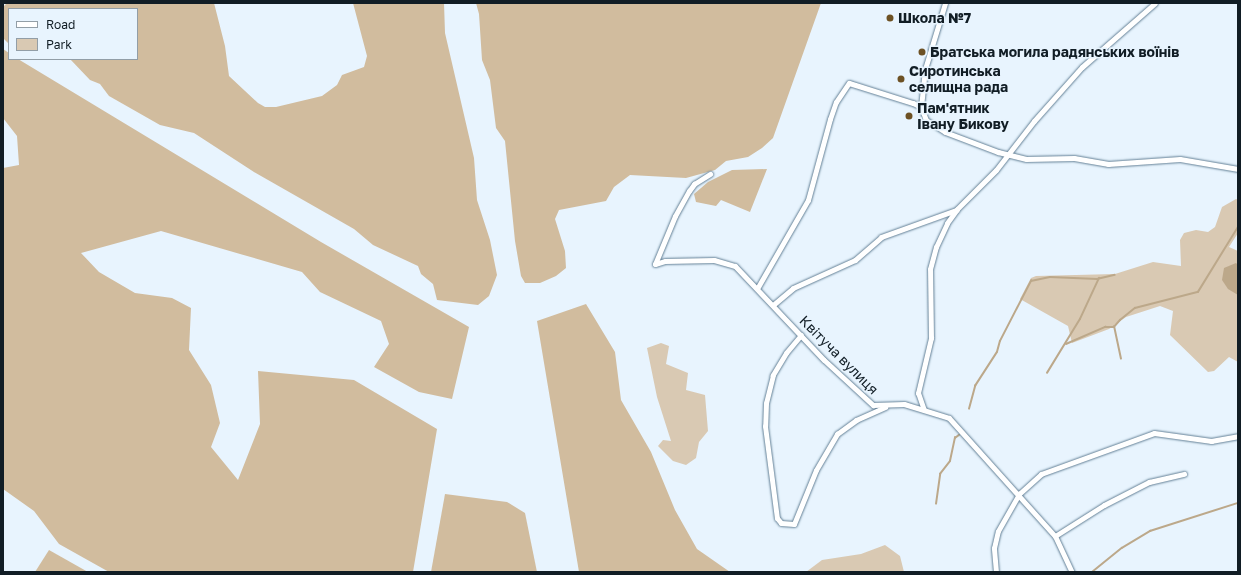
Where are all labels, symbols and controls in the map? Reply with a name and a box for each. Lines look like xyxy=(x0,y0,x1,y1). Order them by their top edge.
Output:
legend xyxy=(8,8,138,60)
place label: Школа №7 xyxy=(898,10,971,26)
marker: Школа №7 xyxy=(885,13,895,23)
text: Road xyxy=(46,17,75,32)
text: Park xyxy=(46,37,72,52)
place label: Братська могила радянських воїнів xyxy=(930,44,1179,60)
marker: Братська могила радянських воїнів xyxy=(917,47,927,57)
place label: Сиротинська селищна рада xyxy=(909,63,1008,96)
marker: Сиротинська селищна рада xyxy=(896,74,906,84)
place label: Пам'ятник Івану Бикову xyxy=(917,100,1009,132)
marker: Пам'ятник Івану Бикову xyxy=(904,111,914,121)
street label: Квітуча вулиця xyxy=(796,312,882,398)

